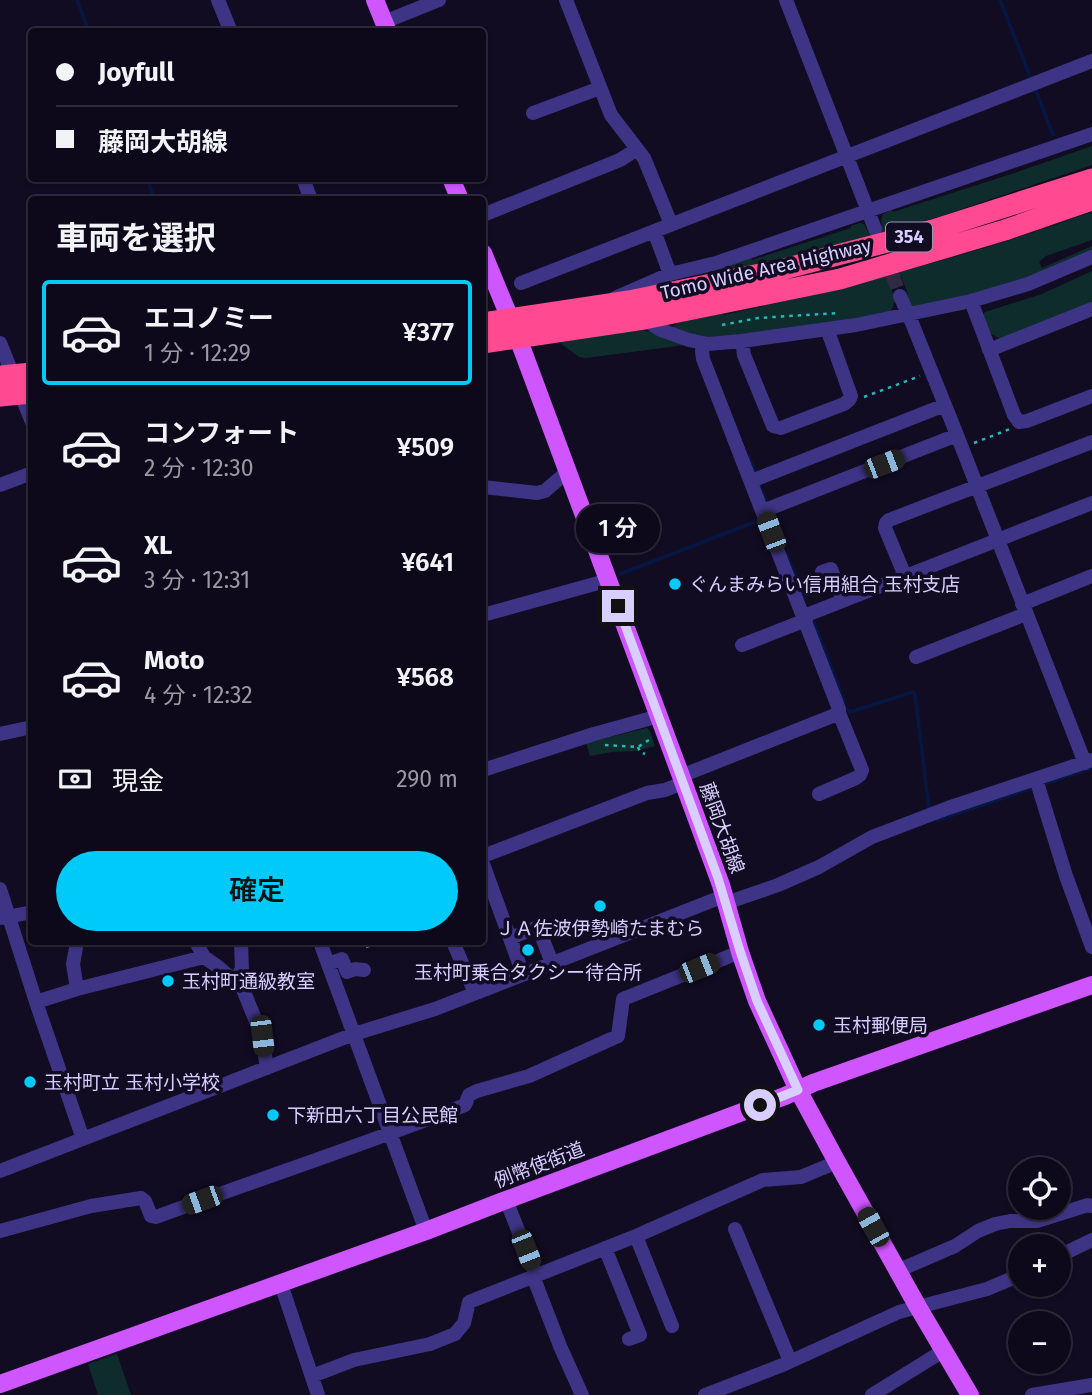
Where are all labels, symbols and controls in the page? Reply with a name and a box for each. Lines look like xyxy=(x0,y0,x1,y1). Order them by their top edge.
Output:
text: Joyfull xyxy=(98,57,174,88)
text: 藤岡大胡線 xyxy=(98,127,228,158)
text: 車両を選択 xyxy=(56,219,216,257)
road number: 354 xyxy=(886,222,932,251)
street label: Tomo Wide Area Highway xyxy=(658,233,874,304)
icon: car xyxy=(60,301,123,364)
text: エコノミー xyxy=(144,303,274,334)
text: ¥377 xyxy=(403,317,454,348)
text: 1 分 · 12:29 xyxy=(144,339,251,367)
icon: car xyxy=(60,416,123,479)
text: コンフォート xyxy=(144,418,299,449)
text: ¥509 xyxy=(397,432,454,463)
car xyxy=(861,447,908,481)
text: 2 分 · 12:30 xyxy=(144,454,254,482)
callout: 1 分 xyxy=(576,504,660,554)
car xyxy=(754,509,789,555)
text: 1 分 xyxy=(598,514,638,542)
text: XL xyxy=(144,530,172,561)
icon: car xyxy=(60,531,123,594)
text: ¥641 xyxy=(401,547,454,578)
text: 3 分 · 12:31 xyxy=(144,566,250,594)
place label: ぐんまみらい信用組合 玉村支店 xyxy=(689,573,960,596)
marker: ぐんまみらい信用組合 玉村支店 xyxy=(667,576,683,592)
route end xyxy=(602,590,634,622)
text: Moto xyxy=(144,645,204,676)
icon: car xyxy=(60,646,123,709)
text: ¥568 xyxy=(397,662,454,693)
text: 4 分 · 12:32 xyxy=(144,681,253,709)
icon: cash xyxy=(56,760,94,798)
text: 290 m xyxy=(396,765,458,793)
text: 現金 xyxy=(112,766,164,797)
street label: 藤岡大胡線 xyxy=(695,779,749,877)
button: 確定 xyxy=(56,851,458,931)
marker: ＪＡ佐波伊勢崎たまむら xyxy=(592,898,608,914)
place label: ＪＡ佐波伊勢崎たまむら xyxy=(496,917,704,940)
marker: 玉村町乗合タクシー待合所 xyxy=(520,942,536,958)
car xyxy=(676,950,723,986)
place label: 玉村町乗合タクシー待合所 xyxy=(414,961,642,984)
place label: 玉村町通級教室 xyxy=(182,970,315,993)
marker: 玉村町通級教室 xyxy=(160,973,176,989)
car xyxy=(250,1014,275,1058)
place label: 玉村郵便局 xyxy=(833,1014,928,1037)
marker: 玉村郵便局 xyxy=(811,1017,827,1033)
place label: 玉村町立 玉村小学校 xyxy=(44,1071,220,1094)
marker: 玉村町立 玉村小学校 xyxy=(22,1074,38,1090)
route start xyxy=(744,1089,776,1121)
place label: 下新田六丁目公民館 xyxy=(287,1104,458,1127)
marker: 下新田六丁目公民館 xyxy=(265,1107,281,1123)
street label: 例幣使街道 xyxy=(491,1137,587,1193)
map controls xyxy=(1008,1157,1071,1374)
button: locate xyxy=(1008,1157,1071,1220)
car xyxy=(179,1183,226,1217)
car xyxy=(854,1204,893,1250)
car xyxy=(509,1227,544,1273)
button: + xyxy=(1008,1234,1071,1297)
button: − xyxy=(1008,1311,1071,1374)

